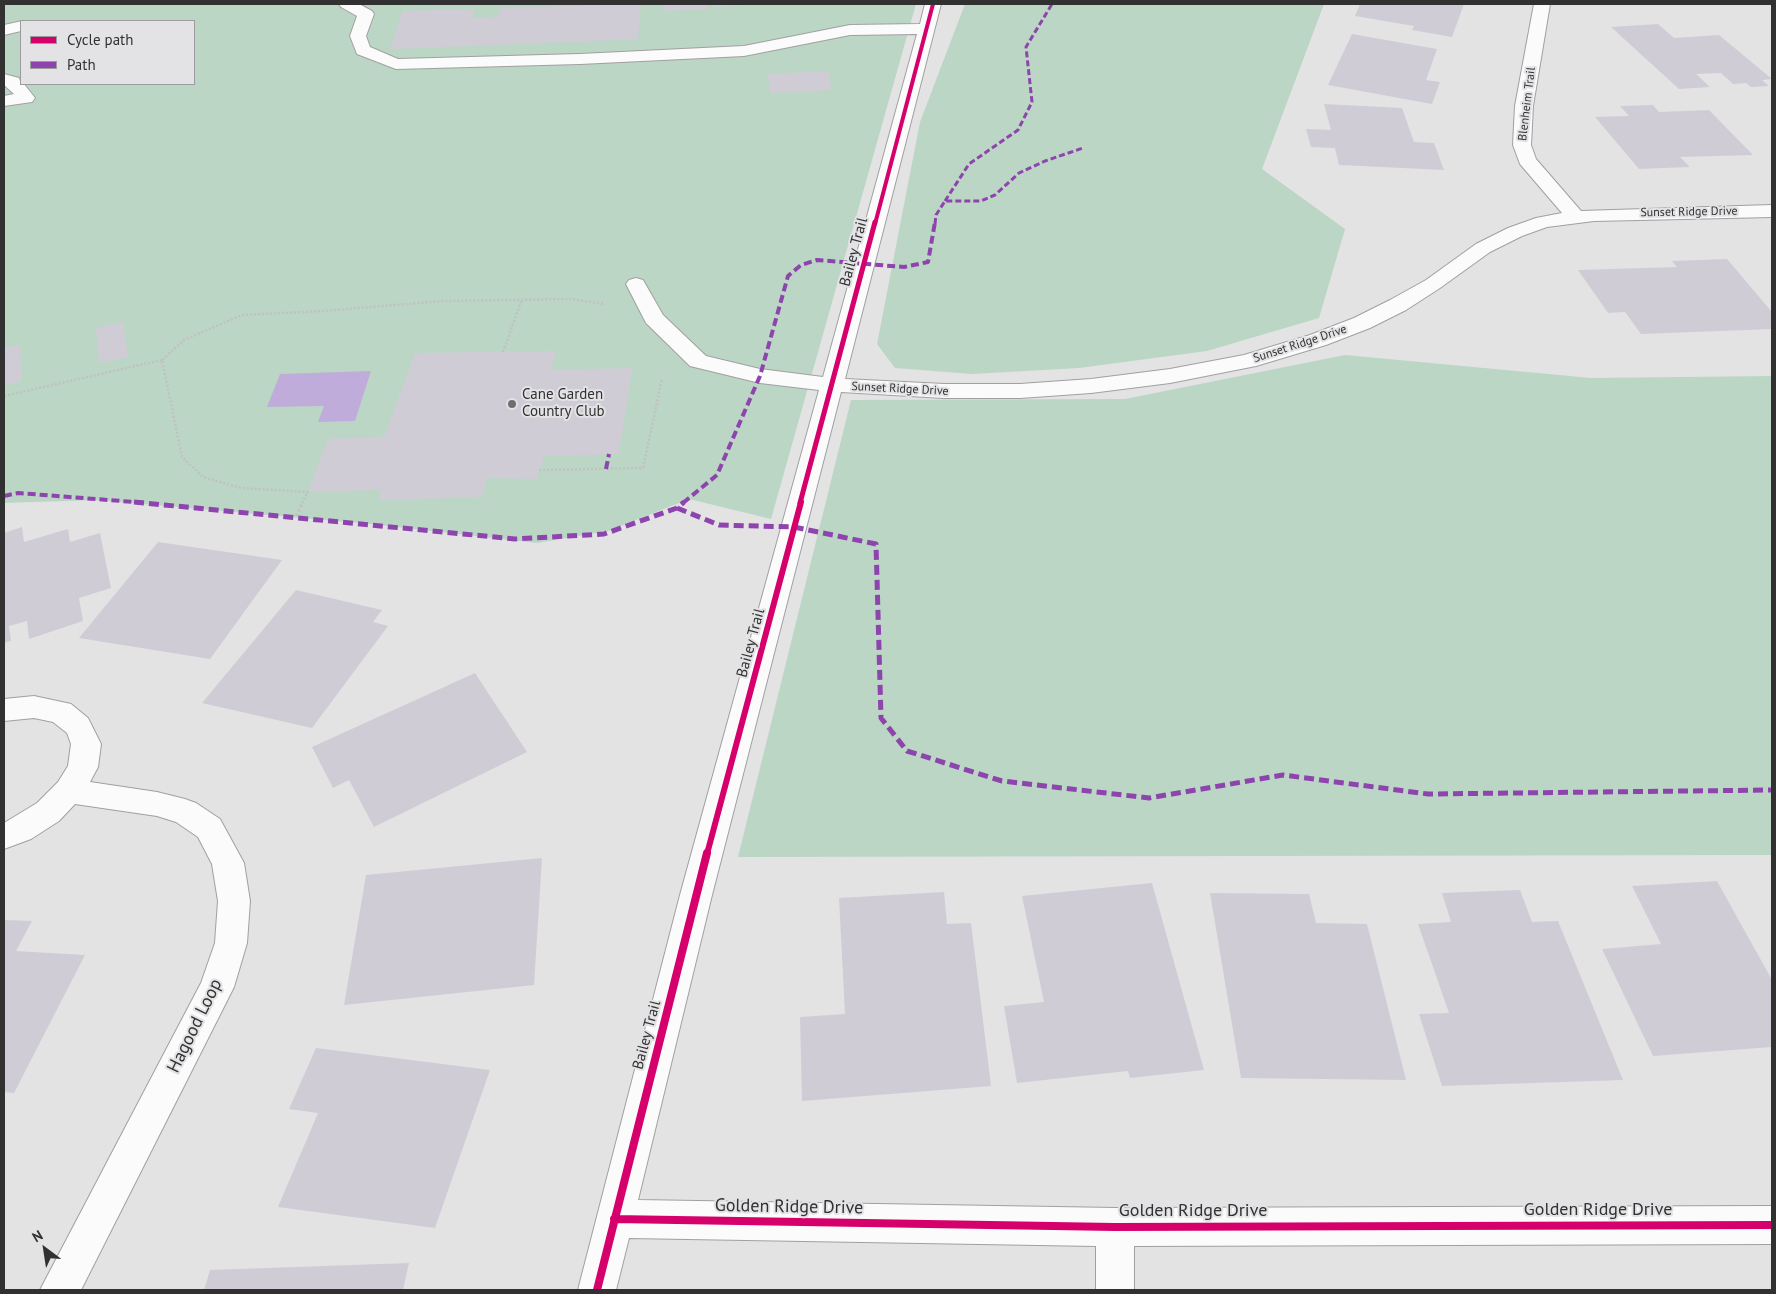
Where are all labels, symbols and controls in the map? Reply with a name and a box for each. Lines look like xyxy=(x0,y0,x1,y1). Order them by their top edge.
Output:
legend xyxy=(20,20,195,85)
text: Cycle path xyxy=(67,30,133,49)
text: Path xyxy=(67,55,96,74)
street label: Blenheim Trail xyxy=(1515,66,1539,142)
street label: Sunset Ridge Drive xyxy=(1640,204,1738,220)
street label: Bailey Trail xyxy=(836,216,872,288)
street label: Sunset Ridge Drive xyxy=(1252,322,1348,366)
street label: Sunset Ridge Drive xyxy=(851,379,949,399)
place label: Cane Garden Country Club xyxy=(522,386,605,421)
marker: Cane Garden Country Club xyxy=(506,398,518,410)
street label: Bailey Trail xyxy=(733,607,769,679)
street label: Hagood Loop xyxy=(163,976,227,1076)
street label: Bailey Trail xyxy=(629,999,665,1071)
street label: Golden Ridge Drive xyxy=(715,1195,863,1219)
street label: Golden Ridge Drive xyxy=(1524,1199,1672,1221)
street label: Golden Ridge Drive xyxy=(1119,1200,1267,1222)
north arrow xyxy=(20,1224,70,1274)
text: N xyxy=(29,1226,46,1246)

